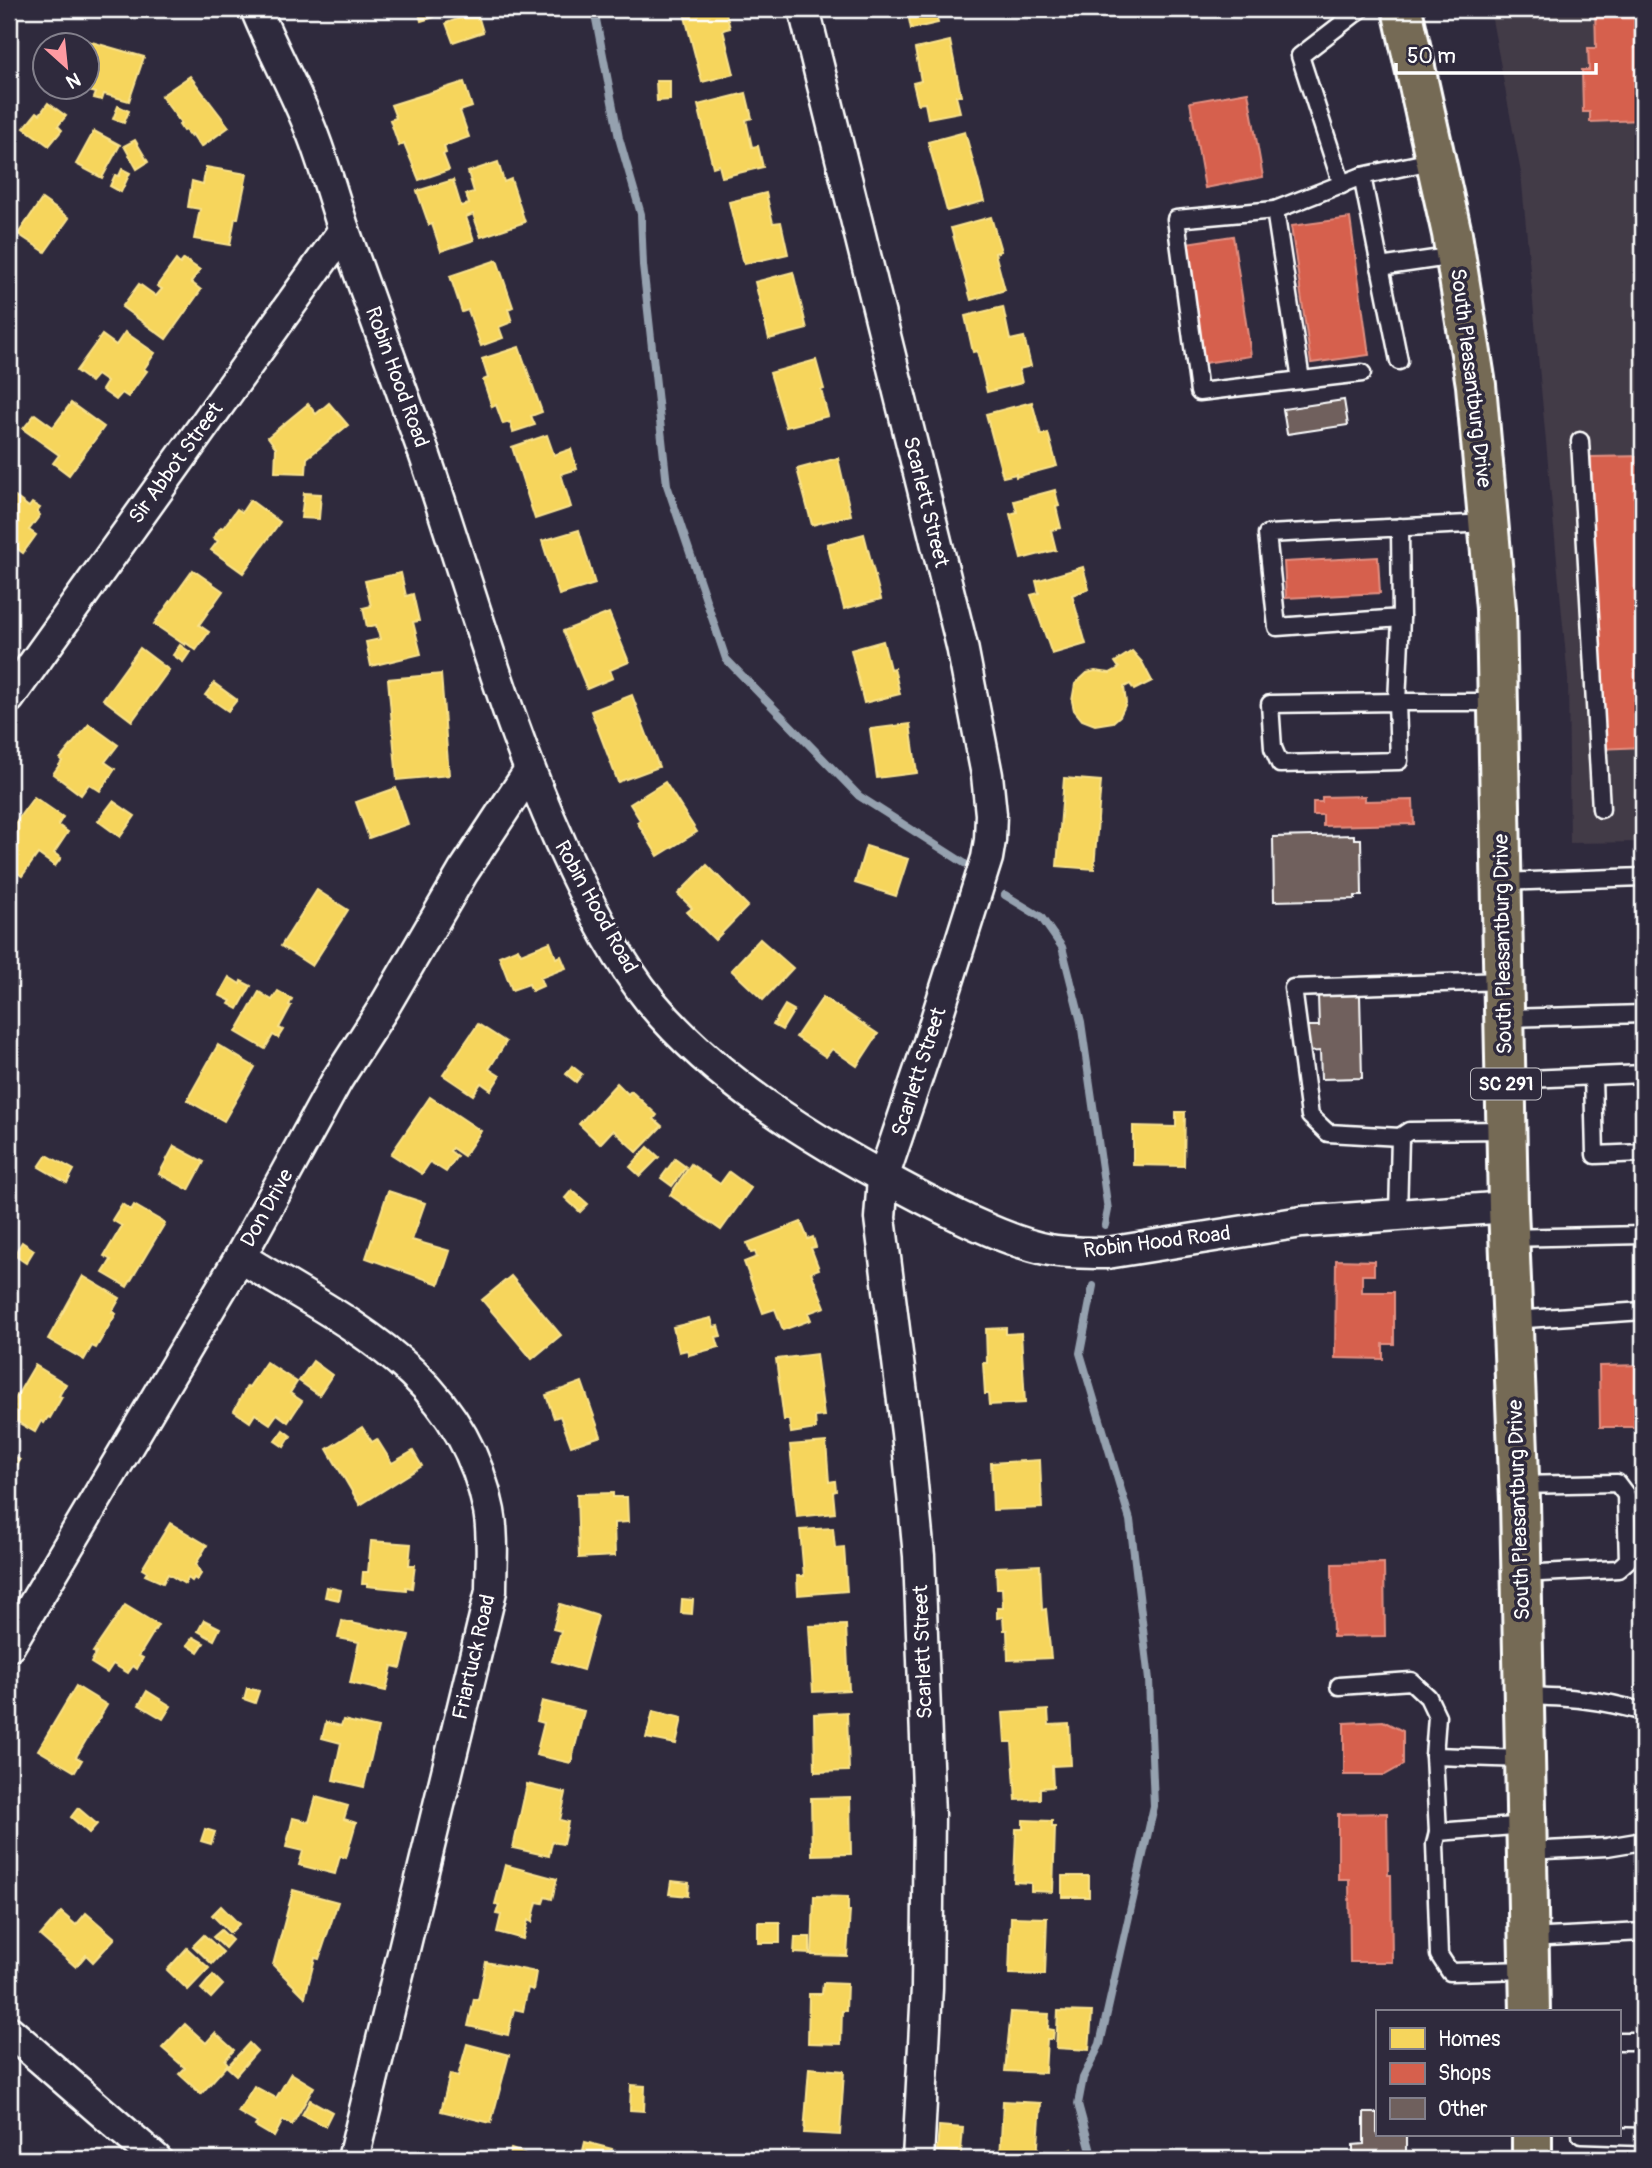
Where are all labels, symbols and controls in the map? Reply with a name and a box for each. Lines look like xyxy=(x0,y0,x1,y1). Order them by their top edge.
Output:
north arrow xyxy=(32,32,102,102)
scale bar xyxy=(1396,32,1596,76)
text: 50 m xyxy=(1407,43,1456,70)
text: N xyxy=(62,67,84,94)
street label: South Pleasantburg Drive xyxy=(1444,267,1498,490)
street label: Robin Hood Road xyxy=(359,303,435,451)
street label: Sir Abbot Street xyxy=(123,397,229,529)
street label: Scarlett Street xyxy=(897,434,955,571)
street label: South Pleasantburg Drive xyxy=(1488,833,1518,1055)
street label: Robin Hood Road xyxy=(548,836,644,978)
street label: Scarlett Street xyxy=(885,1004,953,1140)
road number: SC 291 xyxy=(1471,1068,1541,1100)
street label: Don Drive xyxy=(234,1163,300,1252)
street label: Robin Hood Road xyxy=(1082,1220,1232,1264)
street label: South Pleasantburg Drive xyxy=(1502,1399,1536,1621)
street label: Scarlett Street xyxy=(907,1584,939,1719)
street label: Friartuck Road xyxy=(446,1592,502,1722)
legend xyxy=(1376,2010,1620,2136)
text: Homes xyxy=(1438,2026,1501,2053)
text: Shops xyxy=(1438,2060,1491,2087)
text: Other xyxy=(1438,2096,1488,2123)

